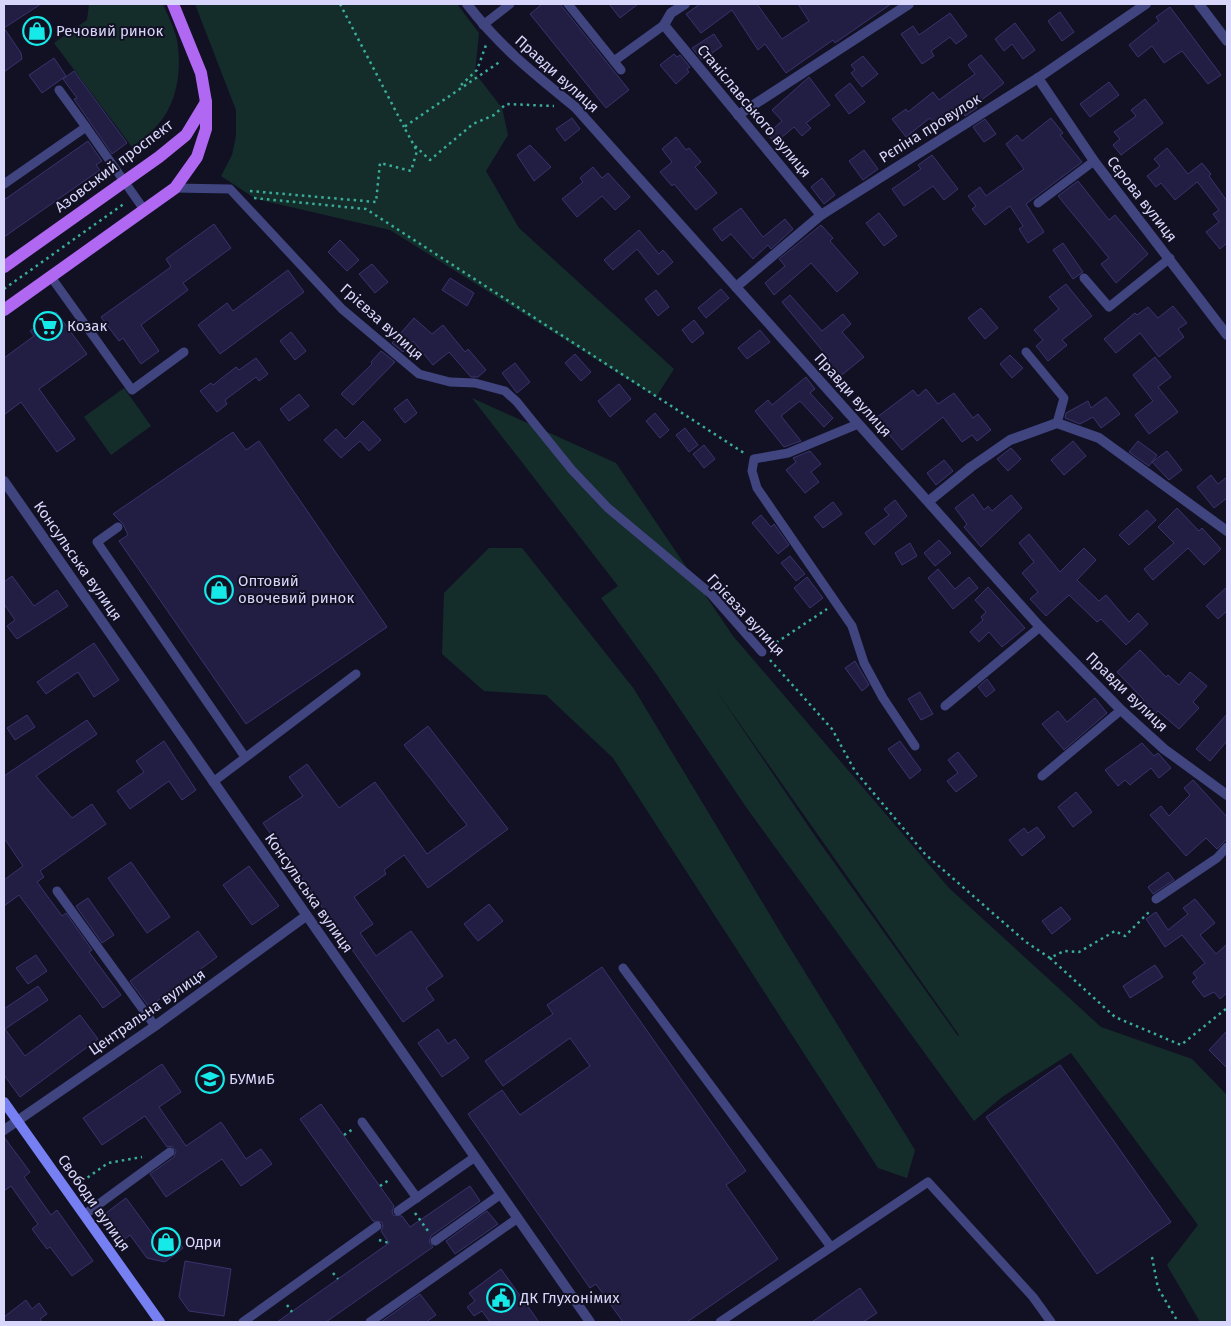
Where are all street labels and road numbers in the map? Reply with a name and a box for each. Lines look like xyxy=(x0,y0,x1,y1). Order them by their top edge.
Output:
street label: Правди вулиця xyxy=(511,32,603,116)
street label: Станіславського вулиця xyxy=(693,41,815,181)
street label: Рєпіна провулок xyxy=(876,89,984,167)
street label: Азовський проспект xyxy=(51,116,177,216)
street label: Сєрова вулиця xyxy=(1103,153,1181,245)
street label: Грієвза вулиця xyxy=(337,280,427,364)
street label: Правди вулиця xyxy=(811,349,895,441)
street label: Консульська вулиця xyxy=(30,498,126,624)
street label: Грієвза вулиця xyxy=(703,570,789,660)
street label: Правди вулиця xyxy=(1082,648,1172,736)
street label: Консульська вулиця xyxy=(261,830,357,956)
street label: Центральна вулиця xyxy=(85,965,209,1059)
street label: Свободи вулиця xyxy=(54,1151,134,1255)

